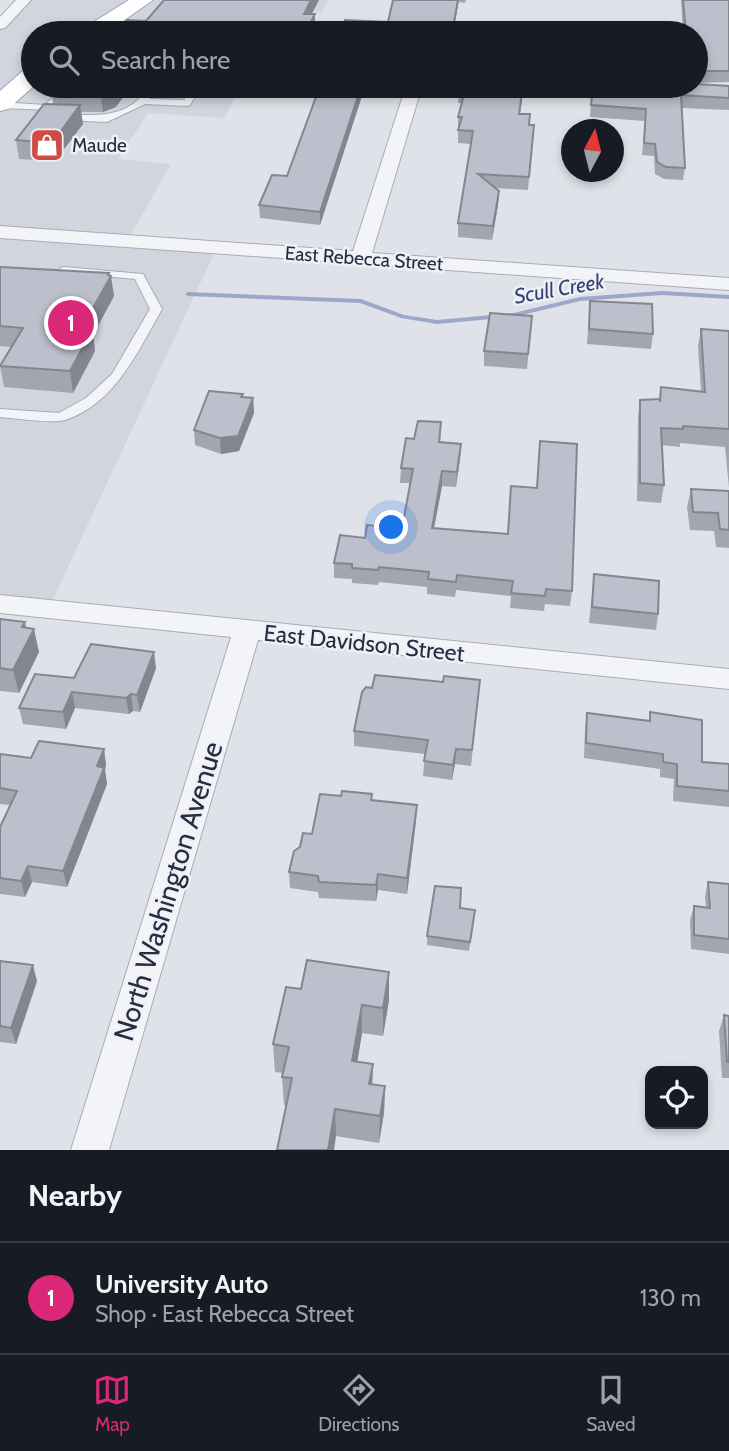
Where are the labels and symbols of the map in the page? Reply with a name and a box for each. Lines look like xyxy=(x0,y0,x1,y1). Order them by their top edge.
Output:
north arrow xyxy=(561,119,624,182)
shop icon: Maude xyxy=(28,126,66,164)
place label: Maude xyxy=(72,134,127,157)
street label: East Rebecca Street xyxy=(284,241,444,276)
water label: Scull Creek xyxy=(512,268,607,309)
pin: 1 xyxy=(48,297,94,349)
your location xyxy=(374,510,408,544)
street label: East Davidson Street xyxy=(262,619,466,667)
street label: North Washington Avenue xyxy=(106,737,230,1045)

